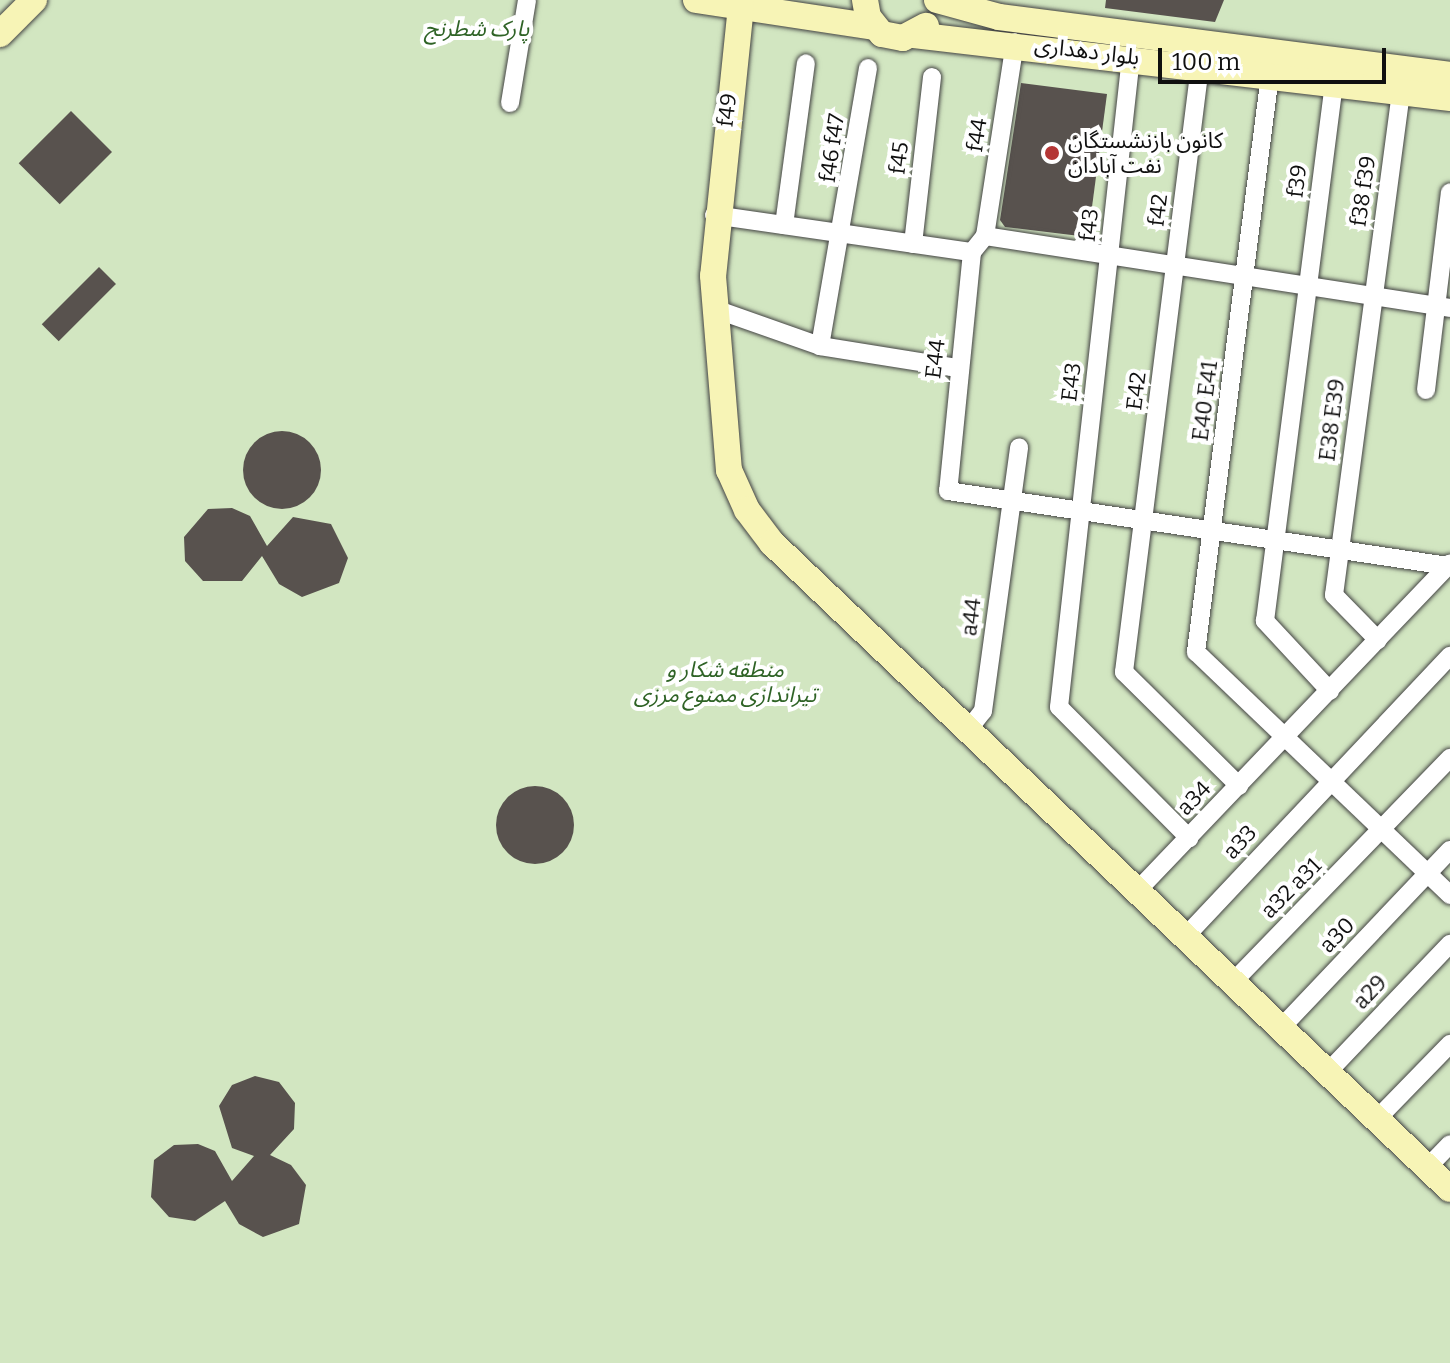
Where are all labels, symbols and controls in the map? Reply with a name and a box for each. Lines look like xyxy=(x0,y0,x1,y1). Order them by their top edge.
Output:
park label: پارک شطرنج xyxy=(425,16,529,42)
street label: بلوار دهداری xyxy=(1033,31,1141,71)
scale bar xyxy=(1162,32,1390,82)
text: 100 m xyxy=(1172,48,1240,76)
street label: f49 xyxy=(712,92,742,128)
street label: f46 f47 xyxy=(814,112,850,184)
street label: f44 xyxy=(961,116,993,154)
place label: کانون بازنشستگان نفت آبادان xyxy=(1068,127,1223,178)
street label: f45 xyxy=(884,140,914,176)
marker: کانون بازنشستگان نفت آبادان xyxy=(1043,144,1061,162)
street label: f38 f39 xyxy=(1345,154,1381,228)
street label: f39 xyxy=(1282,163,1312,199)
street label: f42 xyxy=(1143,192,1173,228)
street label: f43 xyxy=(1074,207,1104,243)
street label: E44 xyxy=(919,338,951,380)
street label: E40 E41 xyxy=(1187,359,1223,443)
street label: E43 xyxy=(1056,361,1086,403)
street label: E42 xyxy=(1121,370,1151,412)
street label: E38 E39 xyxy=(1314,377,1350,463)
street label: a44 xyxy=(956,597,986,637)
park label: منطقه شکار و تیراندازی ممنوع مرزی xyxy=(634,656,816,708)
street label: a34 xyxy=(1172,775,1216,821)
street label: a33 xyxy=(1218,820,1262,864)
street label: a32 a31 xyxy=(1255,852,1327,924)
street label: a30 xyxy=(1314,912,1360,958)
street label: a29 xyxy=(1348,970,1392,1014)

